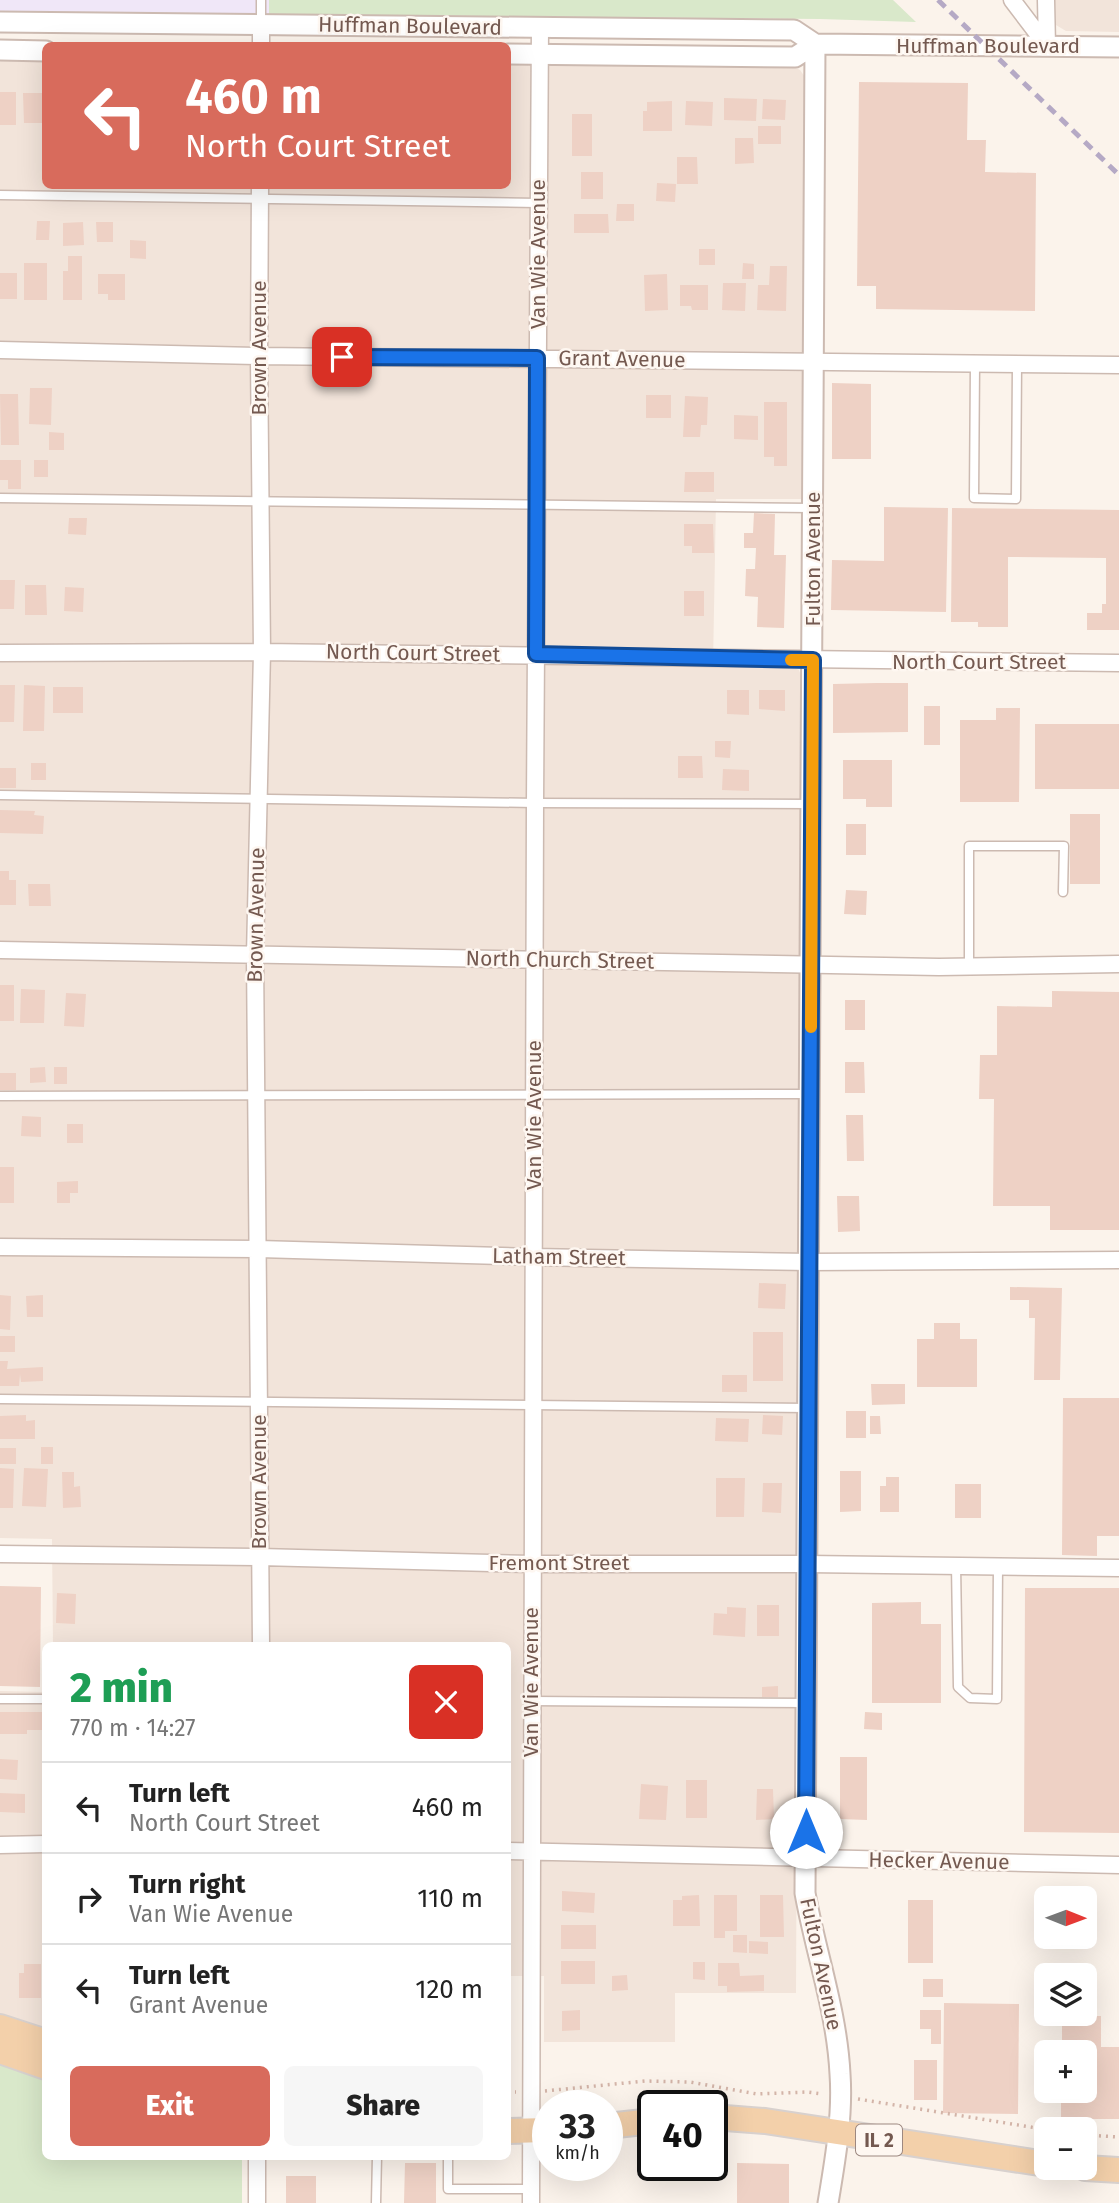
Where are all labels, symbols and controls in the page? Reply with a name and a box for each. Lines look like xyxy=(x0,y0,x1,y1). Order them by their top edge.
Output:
street label: Huffman Boulevard xyxy=(318,11,502,41)
street label: Huffman Boulevard xyxy=(896,33,1080,59)
text: 460 m xyxy=(185,67,322,126)
icon: left xyxy=(70,70,161,161)
text: North Court Street xyxy=(185,127,450,165)
street label: Van Wie Avenue xyxy=(525,179,551,329)
street label: Brown Avenue xyxy=(246,280,272,416)
pin xyxy=(312,327,372,387)
icon: arrive xyxy=(323,338,361,376)
street label: Grant Avenue xyxy=(558,345,686,373)
street label: Fulton Avenue xyxy=(800,491,826,627)
street label: North Court Street xyxy=(326,638,501,668)
street label: North Court Street xyxy=(892,649,1067,675)
street label: Brown Avenue xyxy=(242,847,270,983)
street label: North Church Street xyxy=(465,945,655,975)
street label: Van Wie Avenue xyxy=(521,1040,547,1190)
street label: Latham Street xyxy=(492,1243,626,1271)
street label: Brown Avenue xyxy=(246,1414,272,1550)
street label: Fremont Street xyxy=(488,1550,630,1576)
street label: Van Wie Avenue xyxy=(518,1607,544,1757)
text: 2 min xyxy=(70,1663,173,1713)
button: close xyxy=(409,1665,483,1739)
text: 770 m · 14:27 xyxy=(70,1714,196,1742)
text: Turn left xyxy=(129,1778,230,1809)
icon: left xyxy=(70,1789,108,1827)
text: 460 m xyxy=(412,1792,483,1823)
position arrow xyxy=(769,1795,843,1869)
text: North Court Street xyxy=(129,1809,320,1837)
street label: Hecker Avenue xyxy=(868,1847,1010,1875)
text: Turn right xyxy=(129,1869,246,1900)
icon: right xyxy=(70,1880,108,1918)
text: 110 m xyxy=(417,1883,483,1914)
north arrow xyxy=(1034,1886,1097,1950)
map controls xyxy=(1034,1886,1097,2180)
street label: Fulton Avenue xyxy=(794,1895,848,2033)
text: Van Wie Avenue xyxy=(129,1900,293,1928)
text: Turn left xyxy=(129,1960,230,1991)
button: layers xyxy=(1034,1963,1097,2026)
icon: left xyxy=(70,1971,108,2009)
text: 120 m xyxy=(415,1974,483,2005)
text: Grant Avenue xyxy=(129,1991,268,2019)
button: + xyxy=(1034,2040,1097,2103)
button: Exit xyxy=(70,2066,270,2146)
button: Share xyxy=(284,2066,483,2146)
speed limit sign: 40 xyxy=(637,2090,728,2181)
text: 33 xyxy=(559,2105,596,2147)
button: − xyxy=(1034,2117,1097,2180)
road number: IL 2 xyxy=(856,2124,902,2156)
text: km/h xyxy=(555,2142,600,2164)

